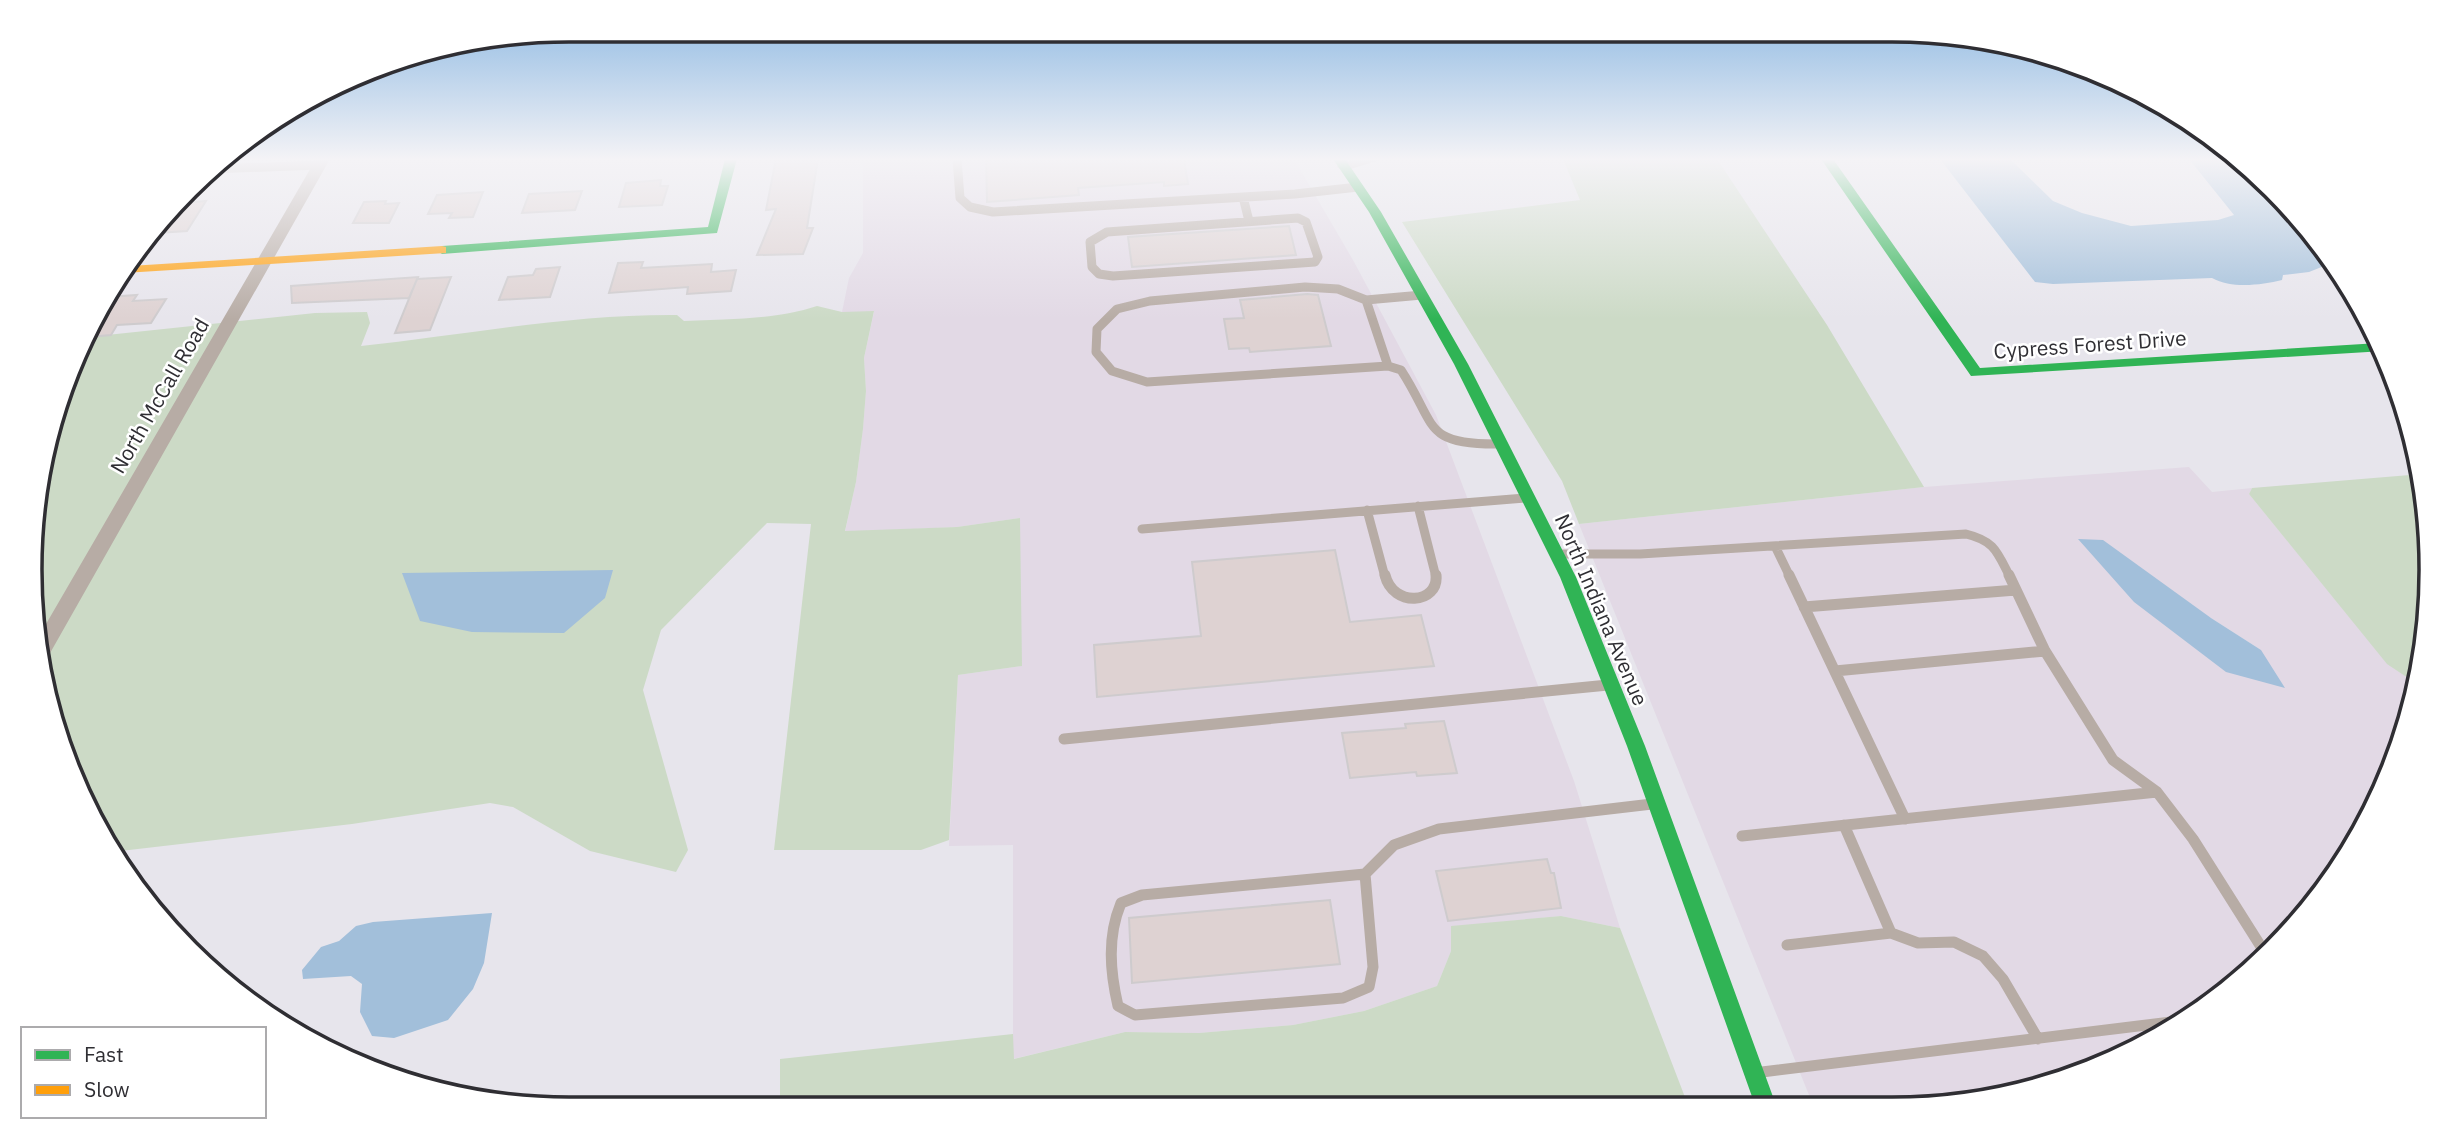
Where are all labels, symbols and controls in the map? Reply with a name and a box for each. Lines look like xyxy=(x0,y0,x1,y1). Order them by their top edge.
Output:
street label: North McCall Road xyxy=(103,313,215,478)
street label: Cypress Forest Drive xyxy=(1993,323,2187,365)
street label: North Indiana Avenue xyxy=(1549,509,1655,710)
legend xyxy=(21,1027,266,1118)
text: Fast xyxy=(84,1040,124,1068)
text: Slow xyxy=(84,1075,130,1103)

